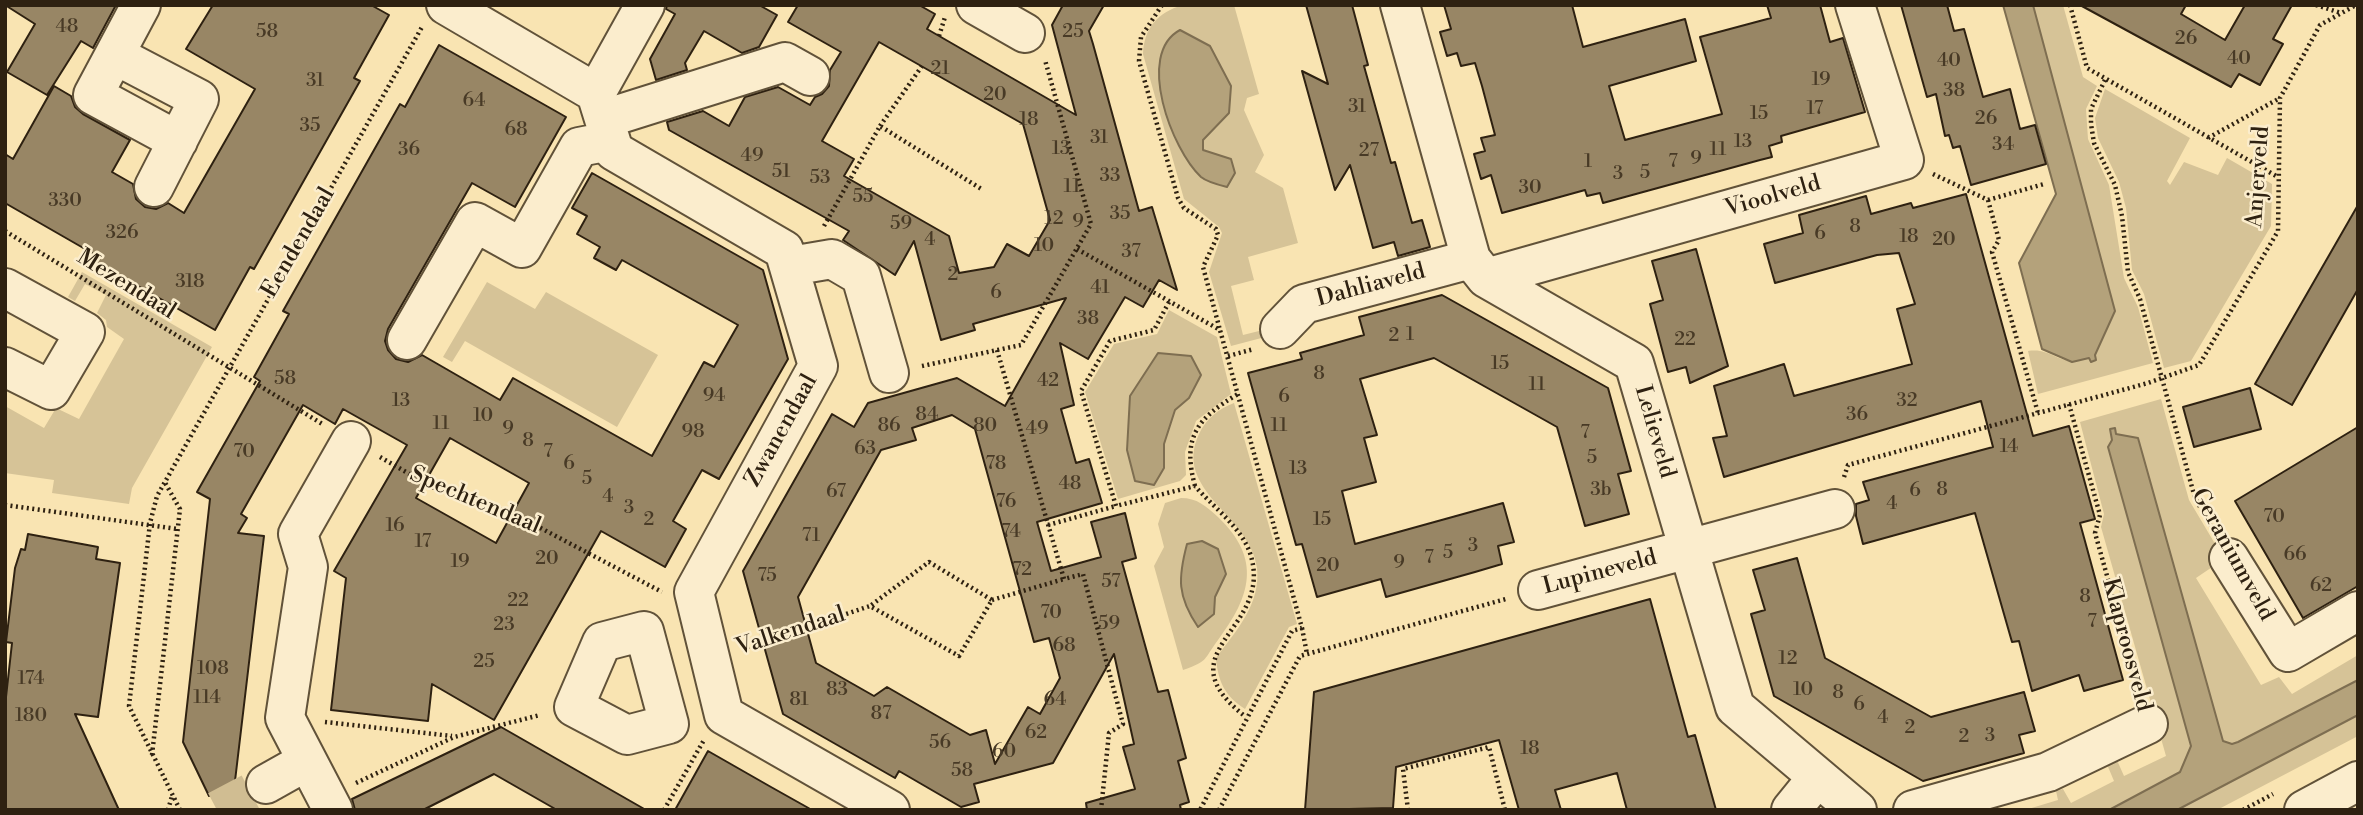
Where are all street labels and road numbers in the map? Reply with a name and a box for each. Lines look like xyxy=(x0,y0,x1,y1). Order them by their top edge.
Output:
street label: Anjerveld xyxy=(2242,125,2276,229)
street label: Vioolveld xyxy=(1722,170,1824,224)
street label: Eendendaal xyxy=(256,183,342,303)
street label: Mezendaal xyxy=(71,244,181,326)
street label: Dahliaveld xyxy=(1314,258,1428,314)
street label: Zwanendaal xyxy=(740,370,824,492)
street label: Lelieveld xyxy=(1628,382,1680,482)
street label: Spechtendaal xyxy=(405,461,545,541)
street label: Geraniumveld xyxy=(2184,484,2280,626)
street label: Lupineveld xyxy=(1540,545,1660,601)
street label: Klaproosveld xyxy=(2095,575,2157,715)
street label: Valkendaal xyxy=(733,601,849,663)

